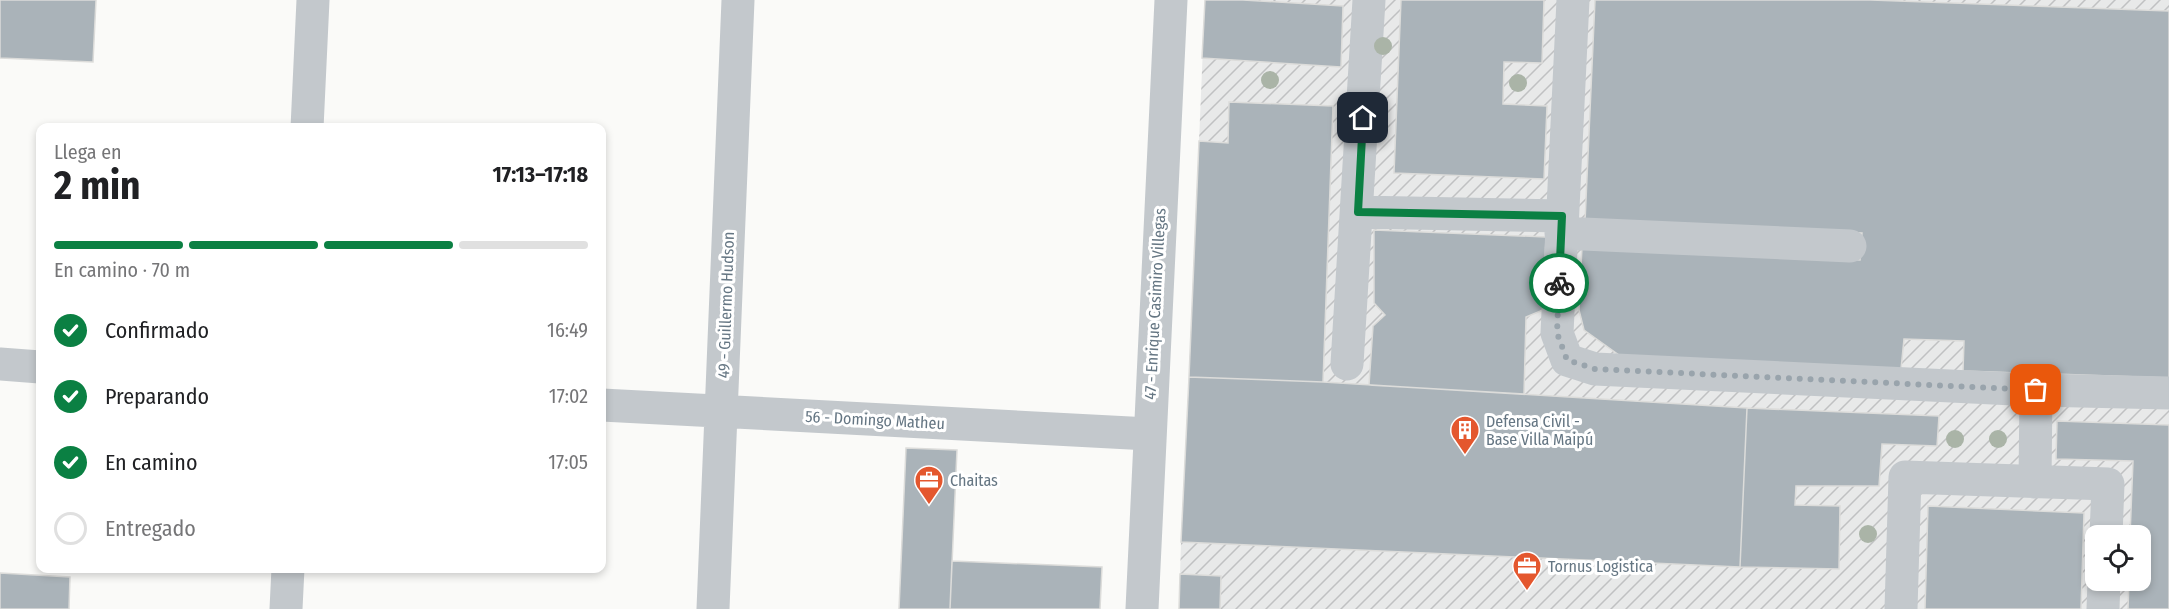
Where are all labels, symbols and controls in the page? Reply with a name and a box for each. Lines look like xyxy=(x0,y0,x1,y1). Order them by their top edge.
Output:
pin xyxy=(1337,92,1388,143)
icon: home xyxy=(1346,101,1379,134)
text: Llega en xyxy=(54,140,122,164)
text: 17:13–17:18 xyxy=(493,161,588,188)
text: 2 min xyxy=(54,163,140,209)
street label: 47 - Enrique Casimiro Villegas xyxy=(1140,208,1170,400)
street label: 49 - Guillermo Hudson xyxy=(714,231,738,379)
courier xyxy=(1529,253,1589,313)
text: En camino · 70 m xyxy=(54,258,190,282)
icon: bike xyxy=(1543,267,1576,300)
icon: check xyxy=(54,314,87,347)
text: Confirmado xyxy=(105,317,209,344)
text: 16:49 xyxy=(547,318,588,342)
pin xyxy=(2010,364,2061,415)
icon: bag xyxy=(2019,373,2052,406)
icon: check xyxy=(54,380,87,413)
text: Preparando xyxy=(105,383,209,410)
text: 17:02 xyxy=(549,384,588,408)
street label: 56 - Domingo Matheu xyxy=(805,407,945,433)
place label: Defensa Civil - Base Villa Maipú xyxy=(1486,412,1593,449)
building icon: Defensa Civil - Base Villa Maipú xyxy=(1449,414,1481,456)
icon: check xyxy=(54,446,87,479)
text: En camino xyxy=(105,449,197,476)
text: 17:05 xyxy=(548,450,588,474)
office icon: Chaitas xyxy=(913,464,945,506)
place label: Chaitas xyxy=(950,471,998,490)
text: Entregado xyxy=(105,515,196,542)
map controls xyxy=(2085,525,2151,591)
button: locate xyxy=(2085,525,2151,591)
office icon: Tornus Logistica xyxy=(1511,550,1543,592)
place label: Tornus Logistica xyxy=(1548,557,1653,576)

